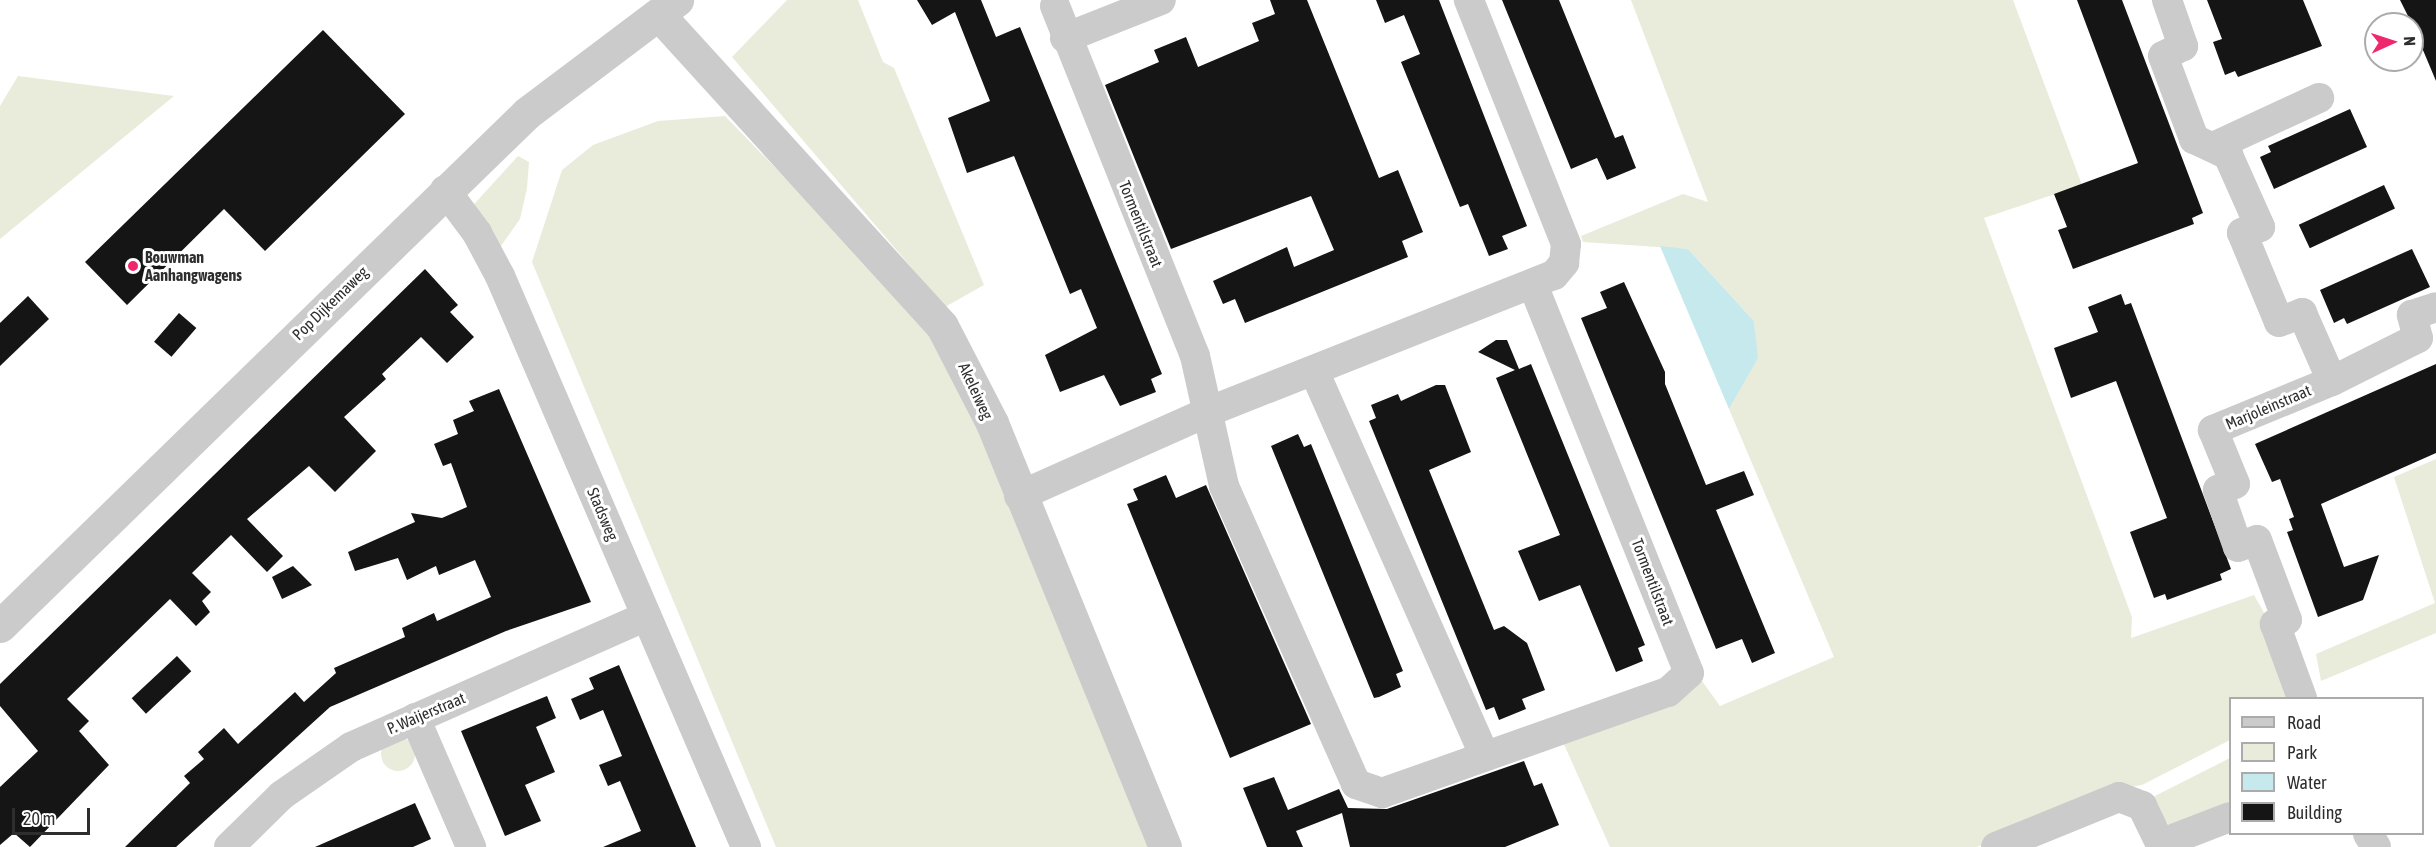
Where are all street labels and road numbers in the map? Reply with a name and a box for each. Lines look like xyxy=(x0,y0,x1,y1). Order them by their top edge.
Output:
street label: Tormentilstraat xyxy=(1115,178,1167,270)
street label: Pop Dijkemaweg xyxy=(288,262,372,344)
street label: Akeleiweg xyxy=(955,360,997,422)
street label: Marjoleinstraat xyxy=(2222,380,2314,434)
street label: Stadsweg xyxy=(583,485,623,543)
street label: Tormentilstraat xyxy=(1628,536,1678,628)
street label: P. Waijerstraat xyxy=(384,688,468,738)

